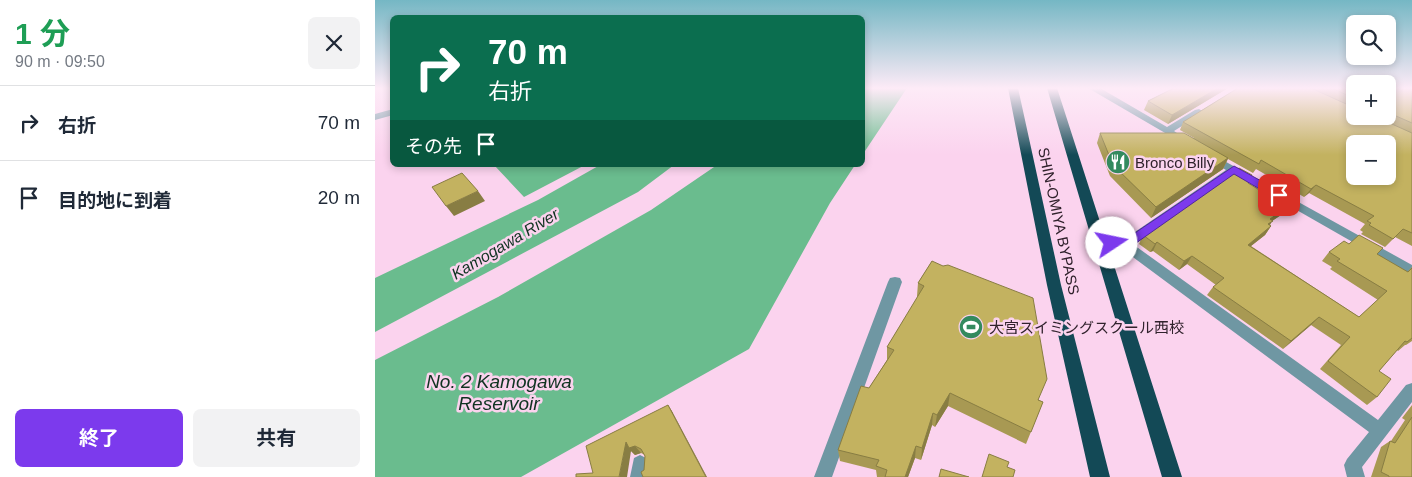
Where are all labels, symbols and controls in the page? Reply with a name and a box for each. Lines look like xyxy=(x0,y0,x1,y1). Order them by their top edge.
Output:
map controls xyxy=(1346,15,1396,185)
button: search xyxy=(1346,15,1396,65)
text: 1 分 xyxy=(15,17,70,50)
button: close xyxy=(308,17,360,69)
text: 70 m xyxy=(488,32,568,71)
icon: right xyxy=(405,35,470,100)
text: 90 m · 09:50 xyxy=(15,53,105,70)
button: + xyxy=(1346,75,1396,125)
text: 右折 xyxy=(488,79,532,104)
icon: right xyxy=(15,109,43,137)
text: 70 m xyxy=(318,112,360,133)
text: 右折 xyxy=(58,115,96,136)
icon: arrive xyxy=(472,130,500,158)
button: − xyxy=(1346,135,1396,185)
text: その先 xyxy=(405,136,462,157)
street label: SHIN-OMIYA BYPASS xyxy=(1035,146,1083,296)
restaurant icon: Bronco Billy xyxy=(1105,149,1131,175)
place label: Bronco Billy xyxy=(1135,154,1215,171)
pin xyxy=(1258,174,1300,216)
icon: arrive xyxy=(1265,181,1293,209)
icon: arrive xyxy=(15,184,43,212)
text: 20 m xyxy=(318,187,360,208)
text: 目的地に到着 xyxy=(58,190,172,211)
water label: Kamogawa River xyxy=(448,205,562,283)
position arrow xyxy=(1085,216,1137,268)
sports icon: 大宮スイミングスクール西校 xyxy=(958,314,984,340)
place label: 大宮スイミングスクール西校 xyxy=(989,319,1184,336)
water label: No. 2 Kamogawa Reservoir xyxy=(426,371,572,414)
button: 終了 xyxy=(15,409,183,467)
button: 共有 xyxy=(193,409,360,467)

